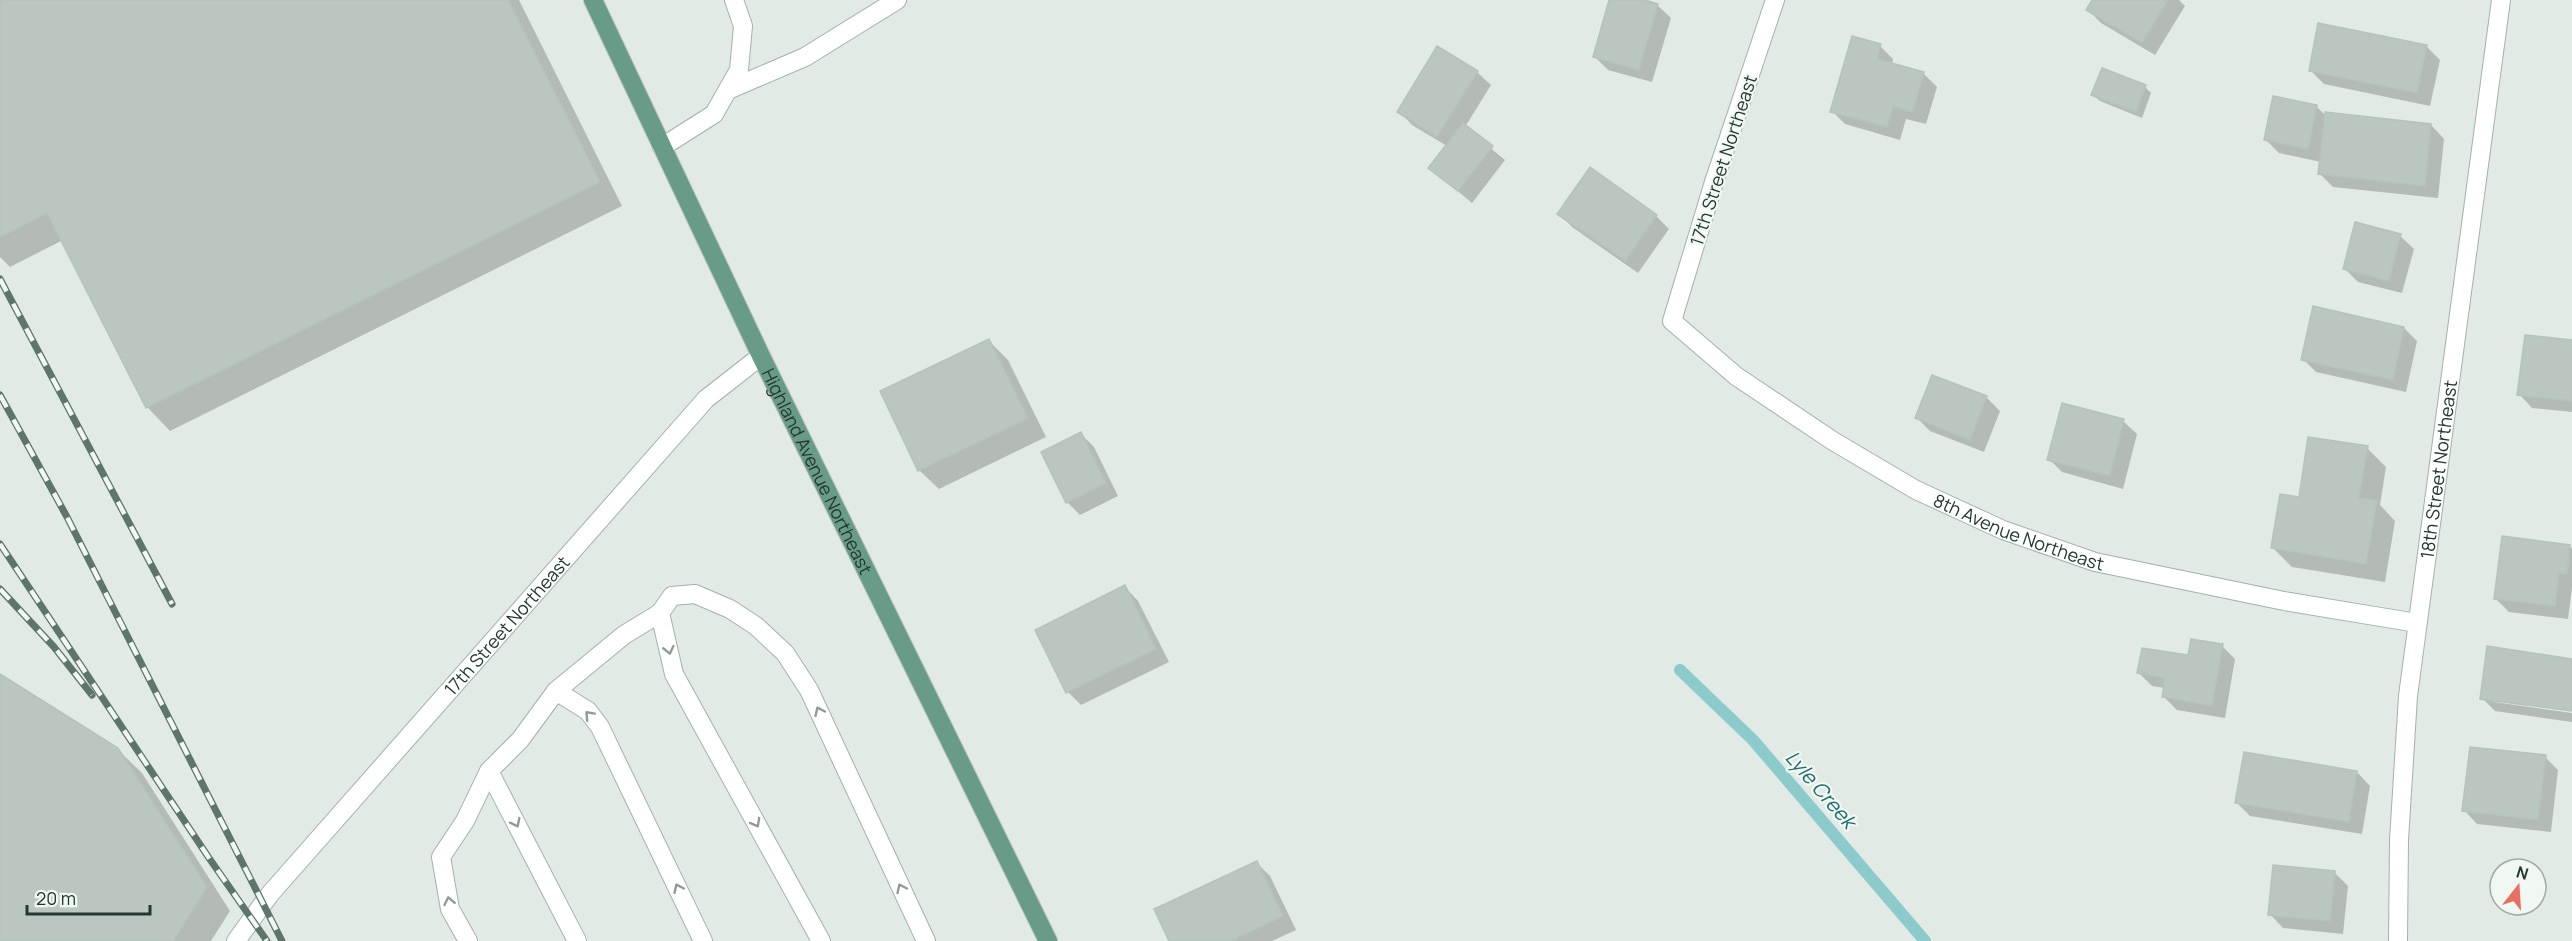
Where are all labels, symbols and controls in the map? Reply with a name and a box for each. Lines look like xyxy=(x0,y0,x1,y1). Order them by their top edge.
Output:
street label: 17th Street Northeast xyxy=(1684,71,1762,249)
street label: Highland Avenue Northeast xyxy=(757,364,878,578)
street label: 18th Street Northeast xyxy=(2414,379,2462,560)
street label: 8th Avenue Northeast xyxy=(1930,488,2106,576)
street label: 17th Street Northeast xyxy=(439,550,575,700)
one-way arrow xyxy=(661,645,674,655)
one-way arrow xyxy=(815,707,827,718)
one-way arrow xyxy=(585,711,596,722)
water label: Lyle Creek xyxy=(1780,744,1864,836)
one-way arrow xyxy=(508,816,520,827)
one-way arrow xyxy=(749,817,760,827)
north arrow xyxy=(2488,857,2548,917)
text: N xyxy=(2514,860,2531,885)
scale bar xyxy=(27,878,150,916)
one-way arrow xyxy=(897,883,909,894)
one-way arrow xyxy=(673,884,685,895)
text: 20 m xyxy=(36,886,76,910)
one-way arrow xyxy=(443,896,456,906)

